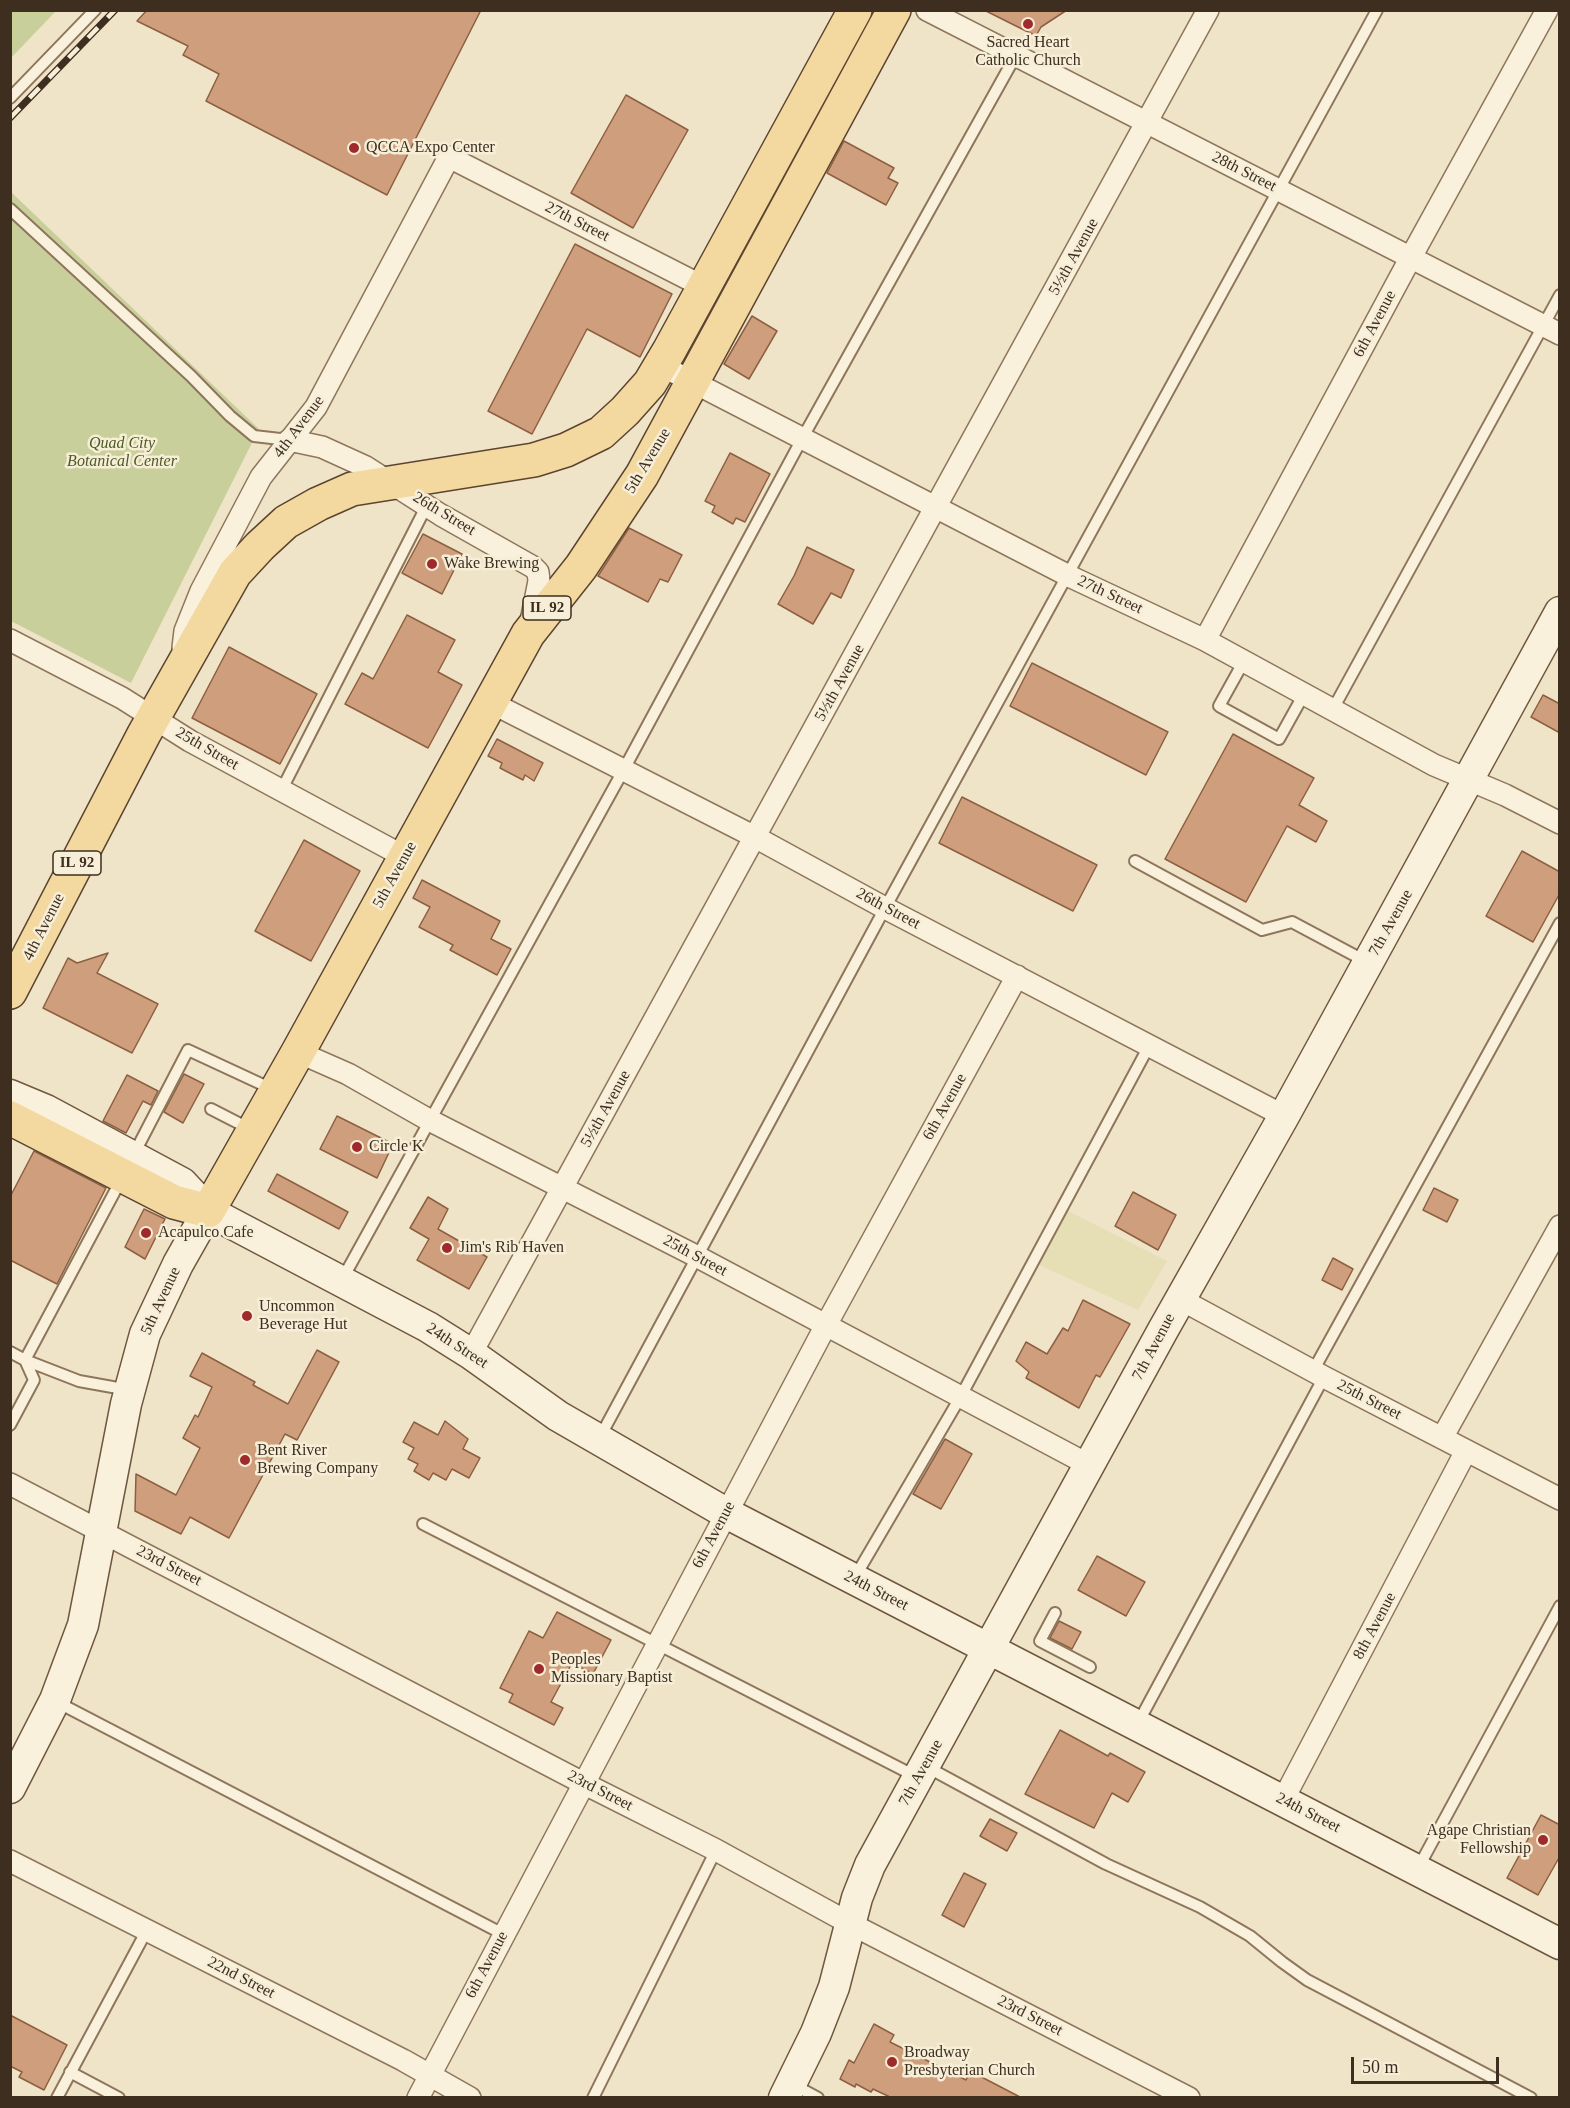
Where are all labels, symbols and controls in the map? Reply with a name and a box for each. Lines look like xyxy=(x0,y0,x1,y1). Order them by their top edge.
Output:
marker: Sacred Heart Catholic Church xyxy=(1021,17,1035,31)
place label: Sacred Heart Catholic Church xyxy=(975,33,1081,71)
place label: QCCA Expo Center xyxy=(366,138,495,158)
marker: QCCA Expo Center xyxy=(347,141,361,155)
street label: 28th Street xyxy=(1209,148,1279,196)
street label: 27th Street xyxy=(542,198,612,246)
street label: 5½th Avenue xyxy=(1045,215,1103,299)
street label: 6th Avenue xyxy=(1349,287,1401,361)
street label: 4th Avenue xyxy=(269,392,329,462)
street label: 5th Avenue xyxy=(621,425,675,497)
park label: Quad City Botanical Center xyxy=(67,434,177,472)
street label: 26th Street xyxy=(409,488,479,540)
place label: Wake Brewing xyxy=(444,554,539,574)
marker: Wake Brewing xyxy=(425,557,439,571)
street label: 27th Street xyxy=(1074,572,1146,618)
road number: IL 92 xyxy=(523,596,571,620)
street label: 5½th Avenue xyxy=(811,641,869,725)
street label: 25th Street xyxy=(172,723,242,775)
street label: 5th Avenue xyxy=(369,838,421,912)
road number: IL 92 xyxy=(53,851,101,875)
street label: 26th Street xyxy=(853,884,923,934)
street label: 7th Avenue xyxy=(1365,886,1417,960)
street label: 4th Avenue xyxy=(19,890,69,964)
street label: 5½th Avenue xyxy=(577,1067,635,1151)
street label: 6th Avenue xyxy=(919,1070,971,1144)
place label: Circle K xyxy=(369,1137,424,1157)
marker: Circle K xyxy=(350,1140,364,1154)
place label: Acapulco Cafe xyxy=(158,1223,254,1243)
marker: Acapulco Cafe xyxy=(139,1226,153,1240)
street label: 25th Street xyxy=(660,1231,730,1281)
place label: Jim's Rib Haven xyxy=(459,1238,564,1258)
marker: Jim's Rib Haven xyxy=(440,1241,454,1255)
street label: 5th Avenue xyxy=(137,1264,185,1338)
place label: Uncommon Beverage Hut xyxy=(259,1297,347,1335)
marker: Uncommon Beverage Hut xyxy=(240,1309,254,1323)
street label: 7th Avenue xyxy=(1128,1310,1180,1384)
street label: 24th Street xyxy=(423,1319,491,1373)
street label: 25th Street xyxy=(1334,1376,1404,1424)
place label: Bent River Brewing Company xyxy=(257,1441,378,1479)
marker: Bent River Brewing Company xyxy=(238,1453,252,1467)
street label: 6th Avenue xyxy=(688,1498,740,1572)
street label: 23rd Street xyxy=(133,1541,205,1591)
street label: 24th Street xyxy=(841,1567,911,1615)
street label: 8th Avenue xyxy=(1349,1589,1401,1663)
place label: Peoples Missionary Baptist xyxy=(551,1650,672,1688)
marker: Peoples Missionary Baptist xyxy=(532,1662,546,1676)
street label: 7th Avenue xyxy=(895,1736,947,1810)
street label: 23rd Street xyxy=(564,1766,636,1816)
street label: 24th Street xyxy=(1273,1789,1343,1837)
place label: Agape Christian Fellowship xyxy=(1427,1821,1531,1859)
marker: Agape Christian Fellowship xyxy=(1536,1833,1550,1847)
street label: 6th Avenue xyxy=(461,1928,513,2002)
street label: 22nd Street xyxy=(204,1953,278,2003)
street label: 23rd Street xyxy=(994,1991,1066,2041)
place label: Broadway Presbyterian Church xyxy=(904,2043,1035,2081)
scale bar xyxy=(1354,2045,1502,2083)
marker: Broadway Presbyterian Church xyxy=(885,2055,899,2069)
text: 50 m xyxy=(1362,2057,1399,2077)

